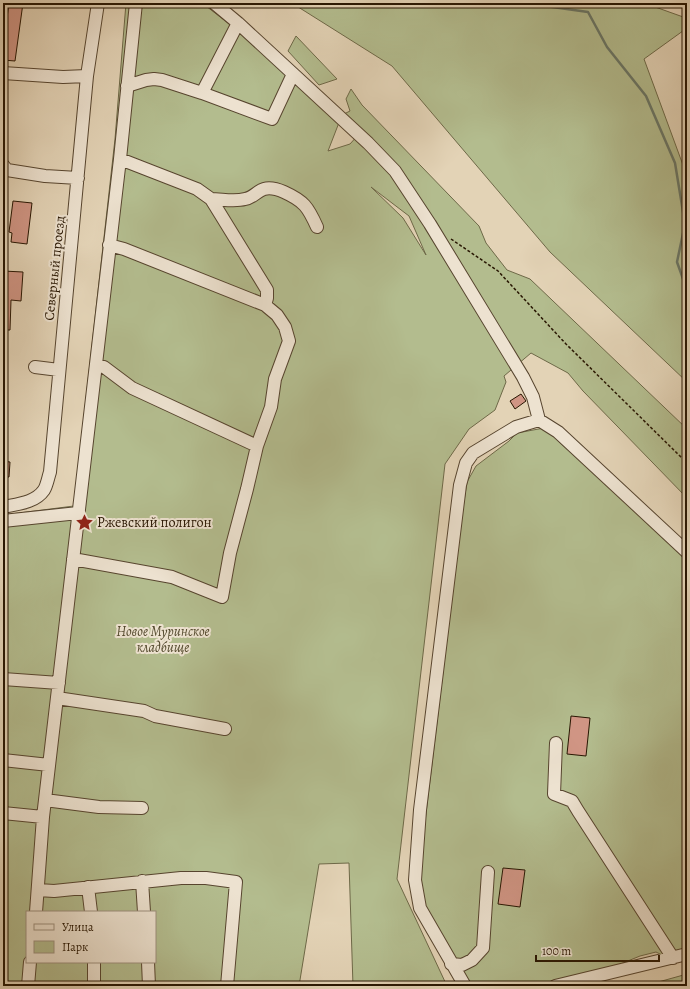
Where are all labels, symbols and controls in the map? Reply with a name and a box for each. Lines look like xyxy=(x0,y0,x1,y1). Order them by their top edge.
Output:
street label: Северный проезд xyxy=(40,215,69,321)
place icon: Ржевский полигон xyxy=(74,512,94,532)
place label: Ржевский полигон xyxy=(97,513,212,532)
park label: Новое Муринское кладбище xyxy=(116,622,210,657)
legend xyxy=(26,911,156,963)
text: Улица xyxy=(62,919,94,935)
scale bar xyxy=(536,937,659,963)
text: Парк xyxy=(62,939,88,955)
text: 100 m xyxy=(542,943,571,959)

